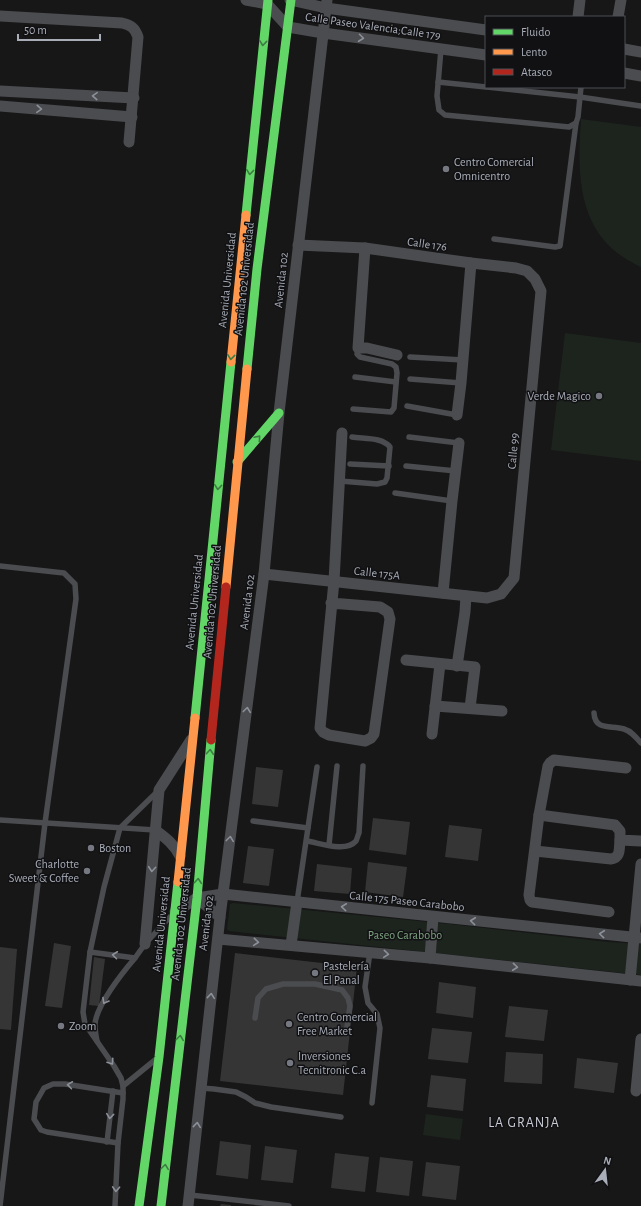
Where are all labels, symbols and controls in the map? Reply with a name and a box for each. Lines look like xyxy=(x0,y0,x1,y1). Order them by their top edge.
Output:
street label: Calle Paseo Valencia;Calle 179 xyxy=(304,11,442,42)
scale bar xyxy=(18,16,100,42)
legend xyxy=(485,16,625,88)
text: 50 m xyxy=(24,24,47,36)
text: Fluido xyxy=(521,26,550,38)
one-way arrow xyxy=(358,33,364,42)
one-way arrow xyxy=(259,40,268,46)
text: Lento xyxy=(521,46,547,58)
text: Atasco xyxy=(521,66,552,78)
one-way arrow xyxy=(92,91,98,100)
one-way arrow xyxy=(36,105,42,114)
place label: Centro Comercial Omnicentro xyxy=(454,156,534,182)
marker: Centro Comercial Omnicentro xyxy=(441,164,451,174)
one-way arrow xyxy=(246,169,255,175)
street label: Avenida 102 Universidad xyxy=(232,222,256,336)
street label: Avenida Universidad xyxy=(216,232,238,328)
street label: Calle 176 xyxy=(406,235,448,253)
street label: Avenida 102 xyxy=(272,251,290,308)
one-way arrow xyxy=(227,354,236,360)
place label: Verde Magico xyxy=(527,390,591,402)
marker: Verde Magico xyxy=(594,391,604,401)
street label: Calle 99 xyxy=(505,432,521,470)
one-way arrow xyxy=(253,435,260,442)
one-way arrow xyxy=(214,484,223,490)
street label: Avenida 102 Universidad xyxy=(201,545,223,659)
street label: Avenida Universidad xyxy=(183,554,205,650)
street label: Calle 175A xyxy=(353,565,401,581)
street label: Avenida 102 xyxy=(238,573,256,630)
one-way arrow xyxy=(242,707,251,713)
one-way arrow xyxy=(206,749,215,755)
one-way arrow xyxy=(225,836,234,842)
place label: Boston xyxy=(99,842,131,854)
marker: Boston xyxy=(86,843,96,853)
place label: Charlotte Sweet & Coffee xyxy=(9,858,79,884)
marker: Charlotte Sweet & Coffee xyxy=(82,866,92,876)
one-way arrow xyxy=(148,866,157,872)
street label: Avenida 102 Universidad xyxy=(169,867,193,981)
street label: Avenida Universidad xyxy=(150,876,172,972)
one-way arrow xyxy=(194,878,203,884)
street label: Calle 175 Paseo Carabobo xyxy=(349,889,465,913)
street label: Avenida 102 xyxy=(197,894,215,951)
one-way arrow xyxy=(341,903,347,912)
one-way arrow xyxy=(470,916,476,925)
park label: Paseo Carabobo xyxy=(368,929,442,941)
one-way arrow xyxy=(599,930,605,939)
one-way arrow xyxy=(253,938,260,947)
one-way arrow xyxy=(383,949,389,958)
one-way arrow xyxy=(112,951,118,960)
place label: Pastelería El Panal xyxy=(323,960,369,986)
one-way arrow xyxy=(512,963,518,972)
marker: Pastelería El Panal xyxy=(310,968,320,978)
one-way arrow xyxy=(206,993,215,999)
one-way arrow xyxy=(102,997,109,1004)
place label: Centro Comercial Free Market xyxy=(297,1011,377,1037)
marker: Centro Comercial Free Market xyxy=(284,1019,294,1029)
place label: Zoom xyxy=(69,1020,96,1032)
marker: Zoom xyxy=(56,1021,66,1031)
one-way arrow xyxy=(176,1035,185,1041)
place label: Inversiones Tecnitronic C.a xyxy=(298,1050,366,1076)
one-way arrow xyxy=(106,1058,114,1065)
marker: Inversiones Tecnitronic C.a xyxy=(285,1058,295,1068)
one-way arrow xyxy=(67,1081,73,1090)
one-way arrow xyxy=(106,1113,115,1119)
district label: LA GRANJA xyxy=(488,1116,560,1130)
one-way arrow xyxy=(192,1122,201,1128)
north arrow xyxy=(585,1150,625,1190)
text: N xyxy=(602,1155,613,1167)
one-way arrow xyxy=(160,1164,169,1170)
one-way arrow xyxy=(111,1186,120,1192)

